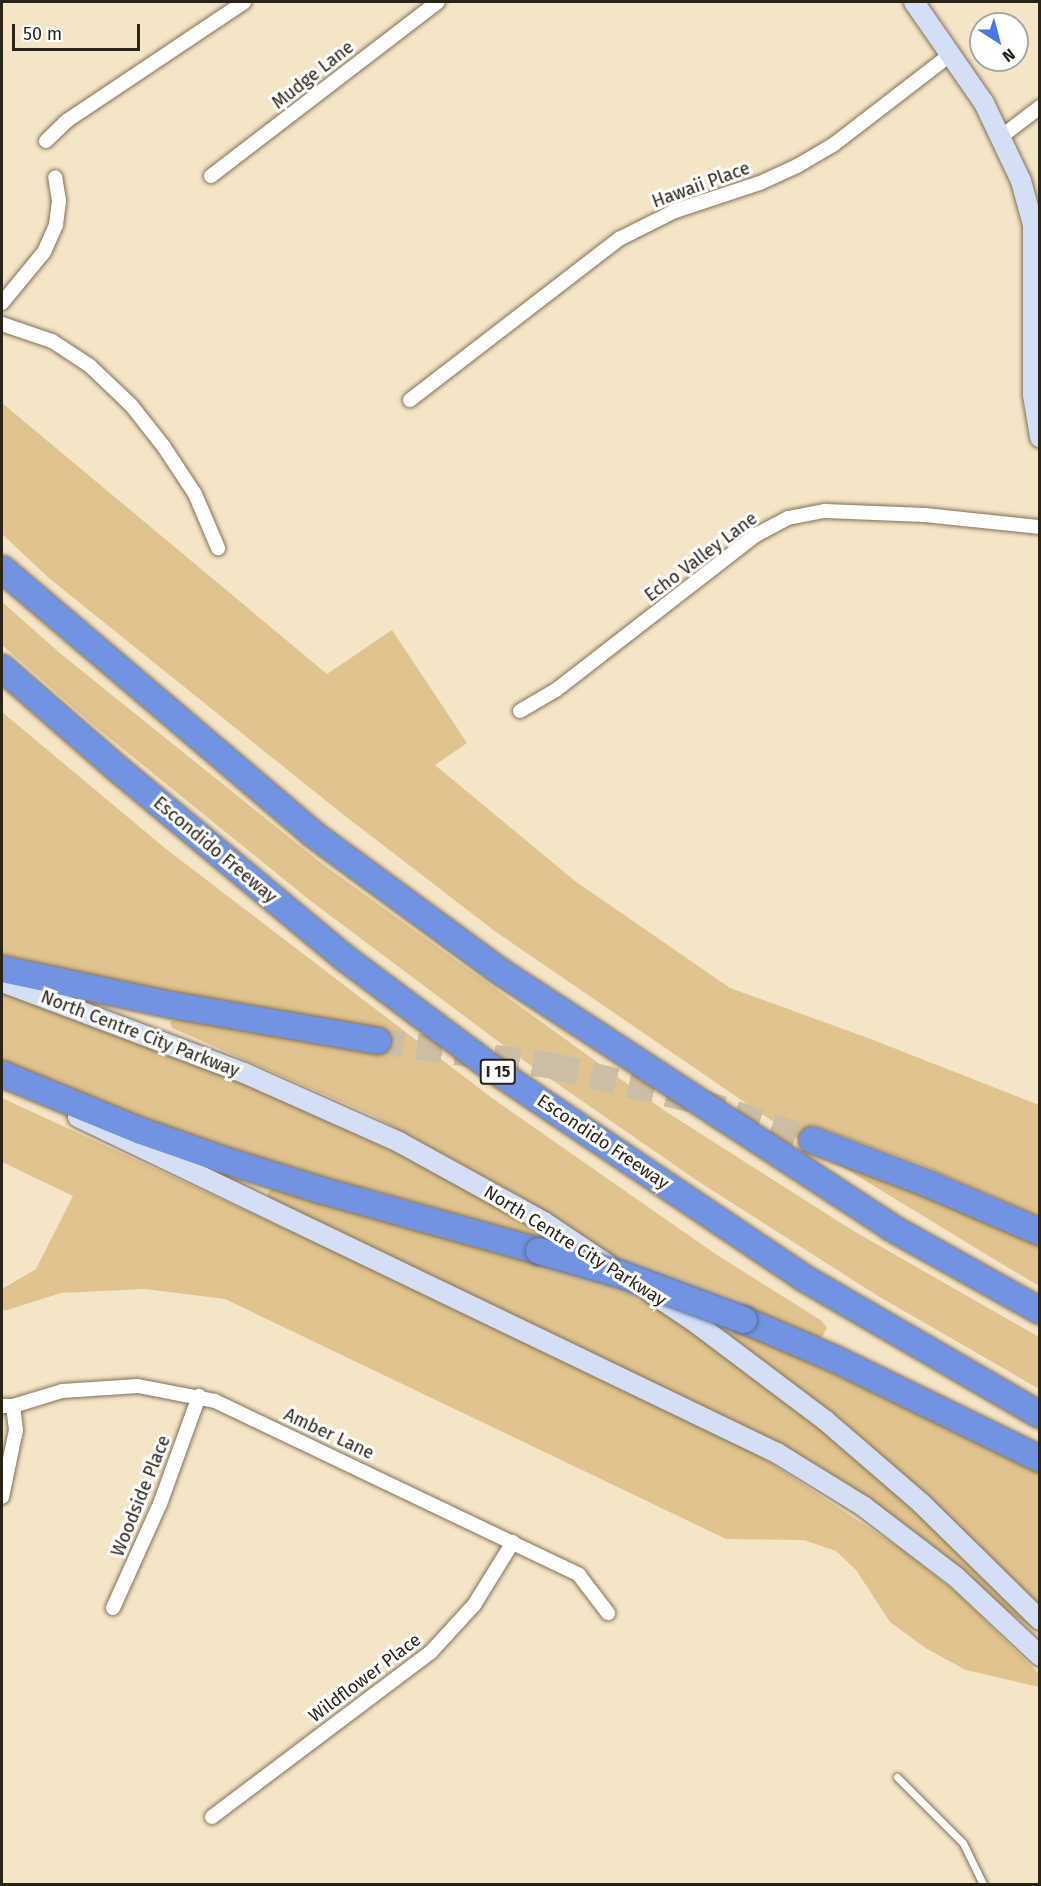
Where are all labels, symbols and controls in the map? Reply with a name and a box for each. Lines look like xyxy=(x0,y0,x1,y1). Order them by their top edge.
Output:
scale bar xyxy=(15,12,142,50)
north arrow xyxy=(969,12,1029,72)
text: 50 m xyxy=(23,23,62,45)
street label: Mudge Lane xyxy=(268,36,358,114)
text: N xyxy=(999,45,1019,66)
street label: Hawaii Place xyxy=(649,157,753,213)
street label: Echo Valley Lane xyxy=(640,508,762,606)
street label: Escondido Freeway xyxy=(149,792,281,908)
street label: North Centre City Parkway xyxy=(38,986,242,1082)
road number: I 15 xyxy=(478,1059,518,1085)
street label: Escondido Freeway xyxy=(533,1090,673,1194)
street label: North Centre City Parkway xyxy=(480,1181,670,1311)
street label: Amber Lane xyxy=(281,1404,377,1464)
street label: Woodside Place xyxy=(107,1432,175,1560)
street label: Wildflower Place xyxy=(305,1629,425,1727)

